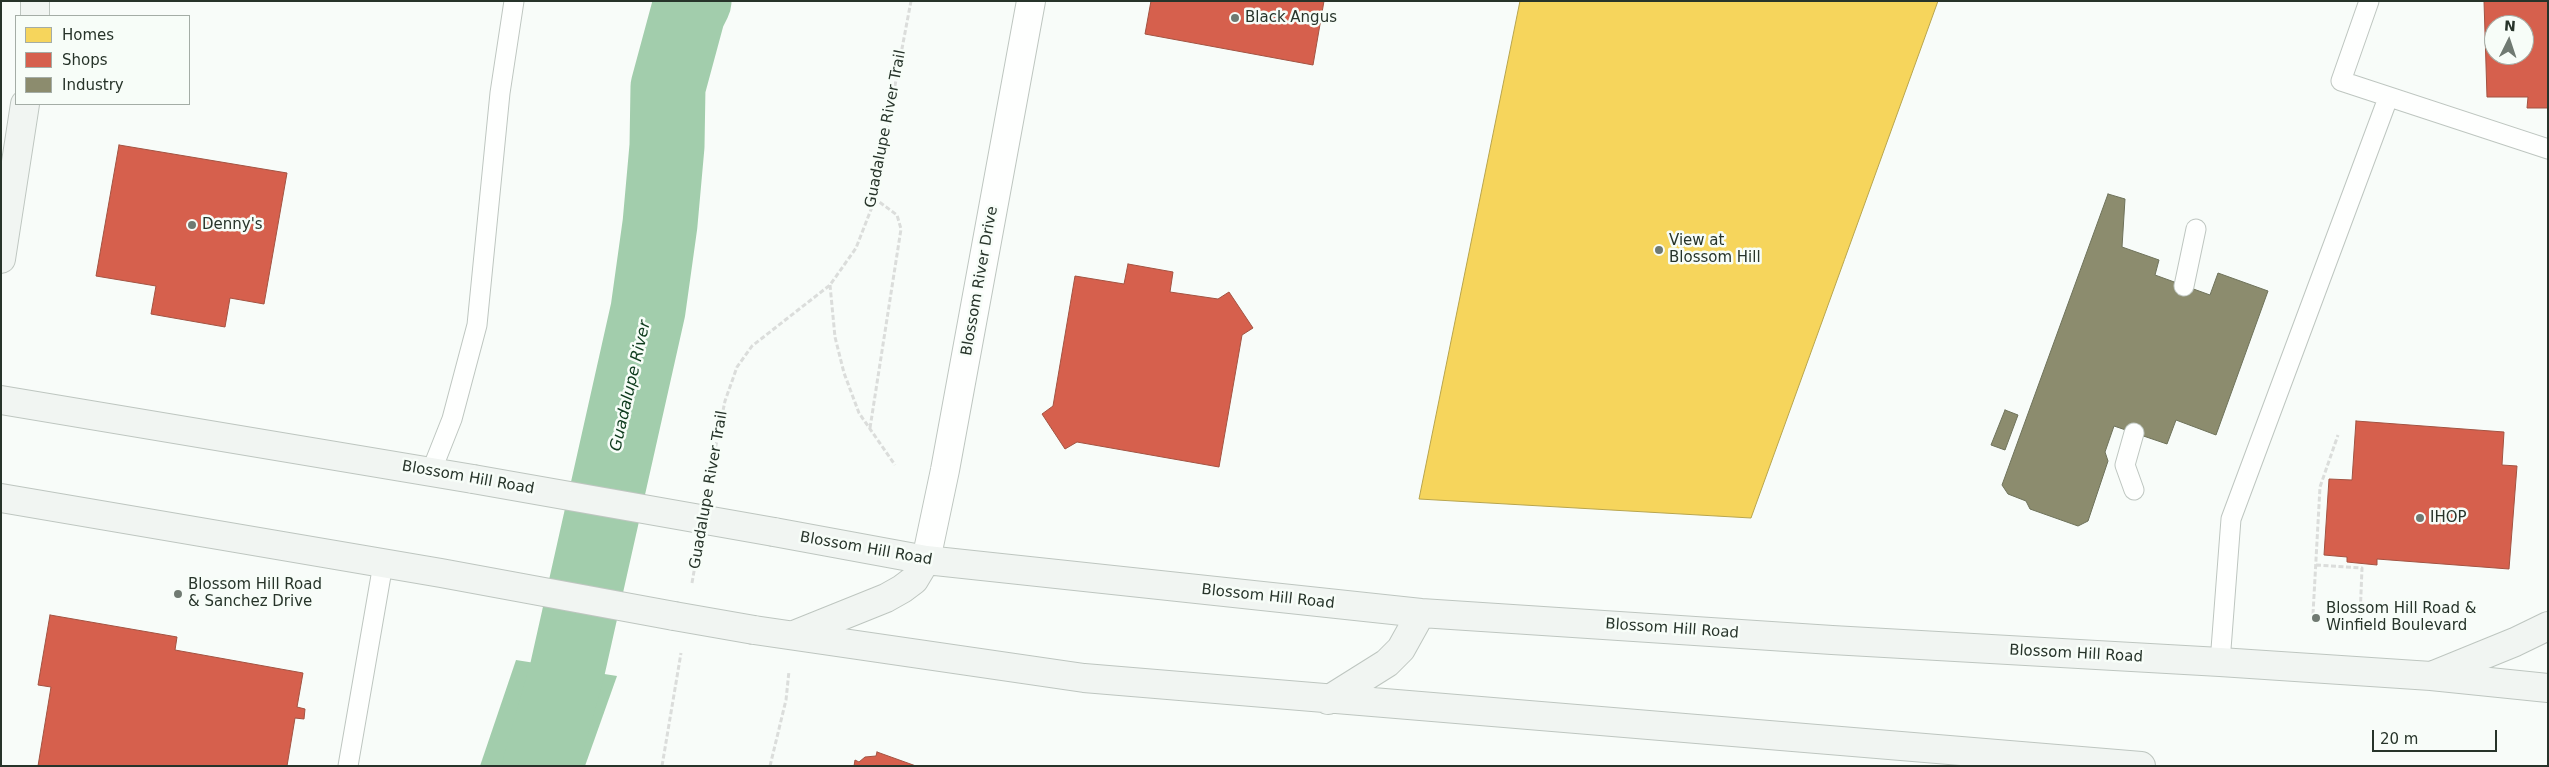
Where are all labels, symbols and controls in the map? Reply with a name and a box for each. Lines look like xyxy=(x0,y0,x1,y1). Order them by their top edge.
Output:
place label: Black Angus xyxy=(1245,9,1337,27)
marker: Black Angus xyxy=(1229,12,1241,24)
legend xyxy=(15,15,190,105)
north arrow xyxy=(2484,15,2534,65)
text: N xyxy=(2504,18,2516,34)
text: Homes xyxy=(62,26,114,44)
street label: Guadalupe River Trail xyxy=(862,49,910,209)
text: Shops xyxy=(62,51,108,69)
text: Industry xyxy=(62,76,124,94)
street label: Blossom River Drive xyxy=(958,205,1002,357)
place label: Denny's xyxy=(202,216,263,234)
marker: Denny's xyxy=(186,219,198,231)
place label: View at Blossom Hill xyxy=(1669,232,1761,267)
marker: View at Blossom Hill xyxy=(1653,244,1665,256)
water label: Guadalupe River xyxy=(607,319,655,453)
street label: Guadalupe River Trail xyxy=(686,409,732,571)
street label: Blossom Hill Road xyxy=(400,458,536,498)
place label: IHOP xyxy=(2430,509,2467,527)
marker: IHOP xyxy=(2414,512,2426,524)
street label: Blossom Hill Road xyxy=(798,529,934,569)
place label: Blossom Hill Road & Sanchez Drive xyxy=(188,576,322,611)
street label: Blossom Hill Road xyxy=(1200,581,1336,613)
marker: Blossom Hill Road & Sanchez Drive xyxy=(172,588,184,600)
place label: Blossom Hill Road & Winfield Boulevard xyxy=(2326,600,2476,635)
marker: Blossom Hill Road & Winfield Boulevard xyxy=(2310,612,2322,624)
street label: Blossom Hill Road xyxy=(1605,615,1739,643)
street label: Blossom Hill Road xyxy=(2009,642,2143,666)
scale bar xyxy=(2374,720,2499,752)
text: 20 m xyxy=(2380,730,2418,748)

